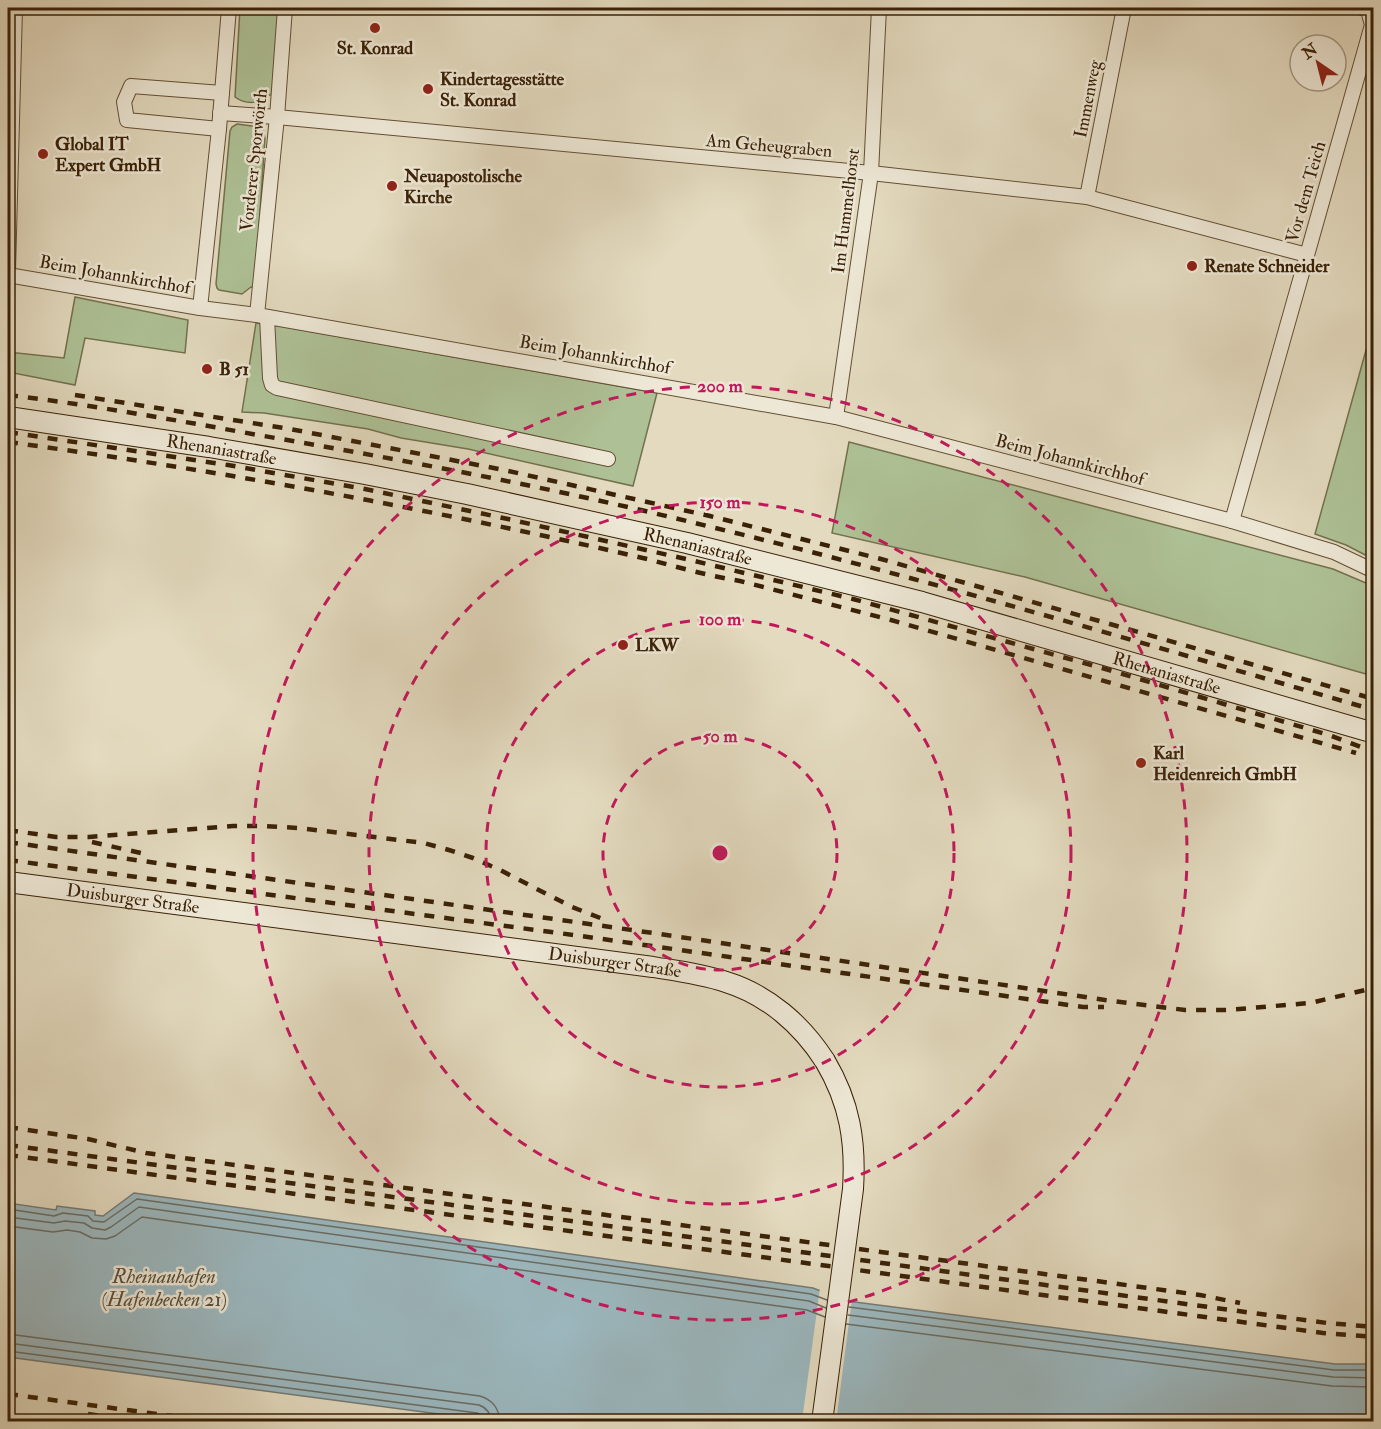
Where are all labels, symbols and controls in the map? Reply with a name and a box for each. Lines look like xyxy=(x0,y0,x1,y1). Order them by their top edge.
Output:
marker: St. Konrad xyxy=(368,21,382,35)
north arrow xyxy=(1288,33,1348,93)
place label: St. Konrad xyxy=(337,37,413,60)
text: N xyxy=(1298,39,1322,64)
street label: Immenweg xyxy=(1069,57,1107,140)
place label: Kindertagesstätte St. Konrad xyxy=(440,68,565,112)
marker: Kindertagesstätte St. Konrad xyxy=(421,82,435,96)
street label: Vorderer Sporwörth xyxy=(235,87,273,233)
street label: Am Geheugraben xyxy=(704,129,833,163)
place label: Global IT Expert GmbH xyxy=(55,133,161,177)
street label: Vor dem Teich xyxy=(1281,138,1332,245)
marker: Global IT Expert GmbH xyxy=(36,147,50,161)
street label: Im Hummelhorst xyxy=(827,147,865,275)
place label: Neuapostolische Kirche xyxy=(403,165,523,209)
marker: Neuapostolische Kirche xyxy=(385,179,399,193)
street label: Beim Johannkirchhof xyxy=(37,250,196,300)
place label: Renate Schneider xyxy=(1204,255,1330,278)
marker: Renate Schneider xyxy=(1185,259,1199,273)
street label: Beim Johannkirchhof xyxy=(517,330,676,380)
place label: B 51 xyxy=(219,358,249,381)
marker: B 51 xyxy=(200,362,214,376)
text: 200 m xyxy=(697,375,744,398)
street label: Rhenaniastraße xyxy=(165,429,279,470)
street label: Beim Johannkirchhof xyxy=(993,429,1150,492)
text: 150 m xyxy=(699,491,742,514)
street label: Rhenaniastraße xyxy=(641,522,755,571)
text: 100 m xyxy=(699,608,742,631)
place label: LKW xyxy=(635,634,680,657)
marker: LKW xyxy=(616,638,630,652)
street label: Rhenaniastraße xyxy=(1110,646,1224,700)
text: 50 m xyxy=(703,725,738,748)
place label: Karl Heidenreich GmbH xyxy=(1153,742,1297,786)
marker: Karl Heidenreich GmbH xyxy=(1134,756,1148,770)
centre of rings xyxy=(710,843,730,863)
street label: Duisburger Straße xyxy=(65,878,201,919)
street label: Duisburger Straße xyxy=(547,942,683,983)
water label: Rheinauhafen (Hafenbecken 21) xyxy=(101,1264,227,1312)

